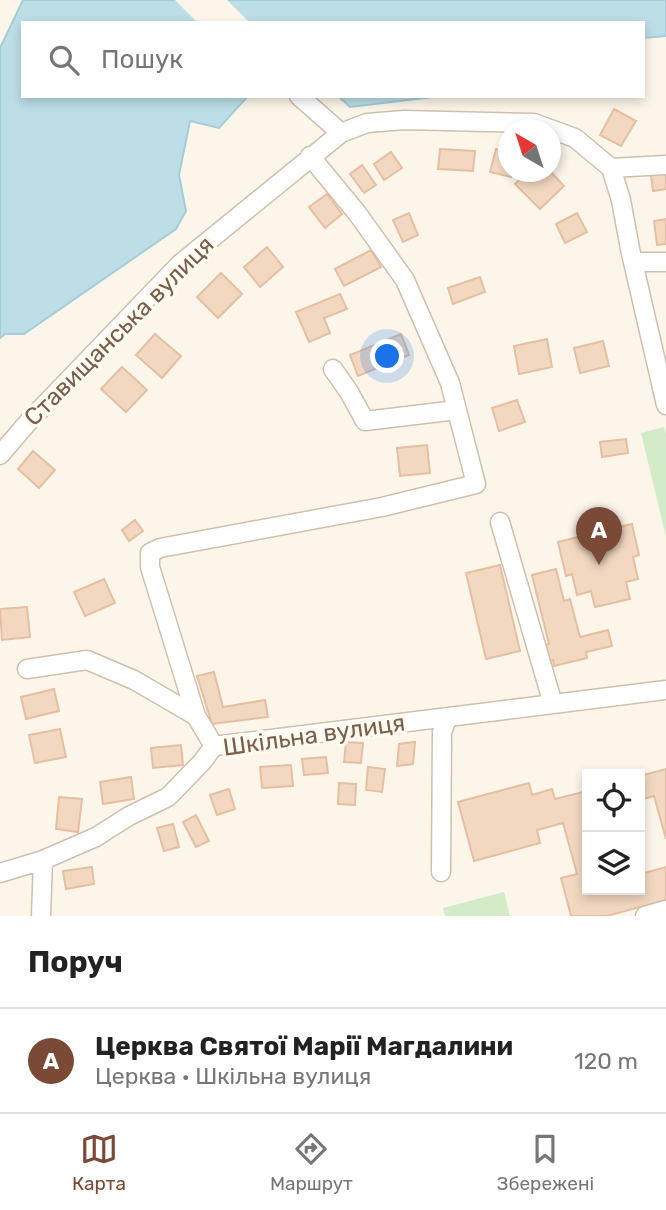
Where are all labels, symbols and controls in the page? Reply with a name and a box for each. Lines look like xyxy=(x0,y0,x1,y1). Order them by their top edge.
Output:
search box xyxy=(21,21,645,98)
icon: search xyxy=(45,41,83,79)
text: Пошук xyxy=(101,44,183,75)
north arrow xyxy=(498,119,561,182)
street label: Ставищанська вулиця xyxy=(18,230,220,432)
your location xyxy=(370,339,404,373)
pin: A xyxy=(576,507,622,565)
street label: Шкільна вулиця xyxy=(221,708,407,762)
map controls xyxy=(582,769,645,895)
button: locate xyxy=(582,769,645,832)
button: layers xyxy=(582,832,645,895)
text: Поруч xyxy=(28,944,123,980)
text: Церква Святої Марії Магдалини xyxy=(95,1031,513,1062)
text: A xyxy=(43,1047,59,1075)
text: 120 m xyxy=(574,1047,638,1075)
text: Церква · Шкільна вулиця xyxy=(95,1062,371,1090)
tab: Карта xyxy=(72,1130,126,1195)
tab: Маршрут xyxy=(270,1130,353,1195)
tab: Збережені xyxy=(497,1130,594,1195)

